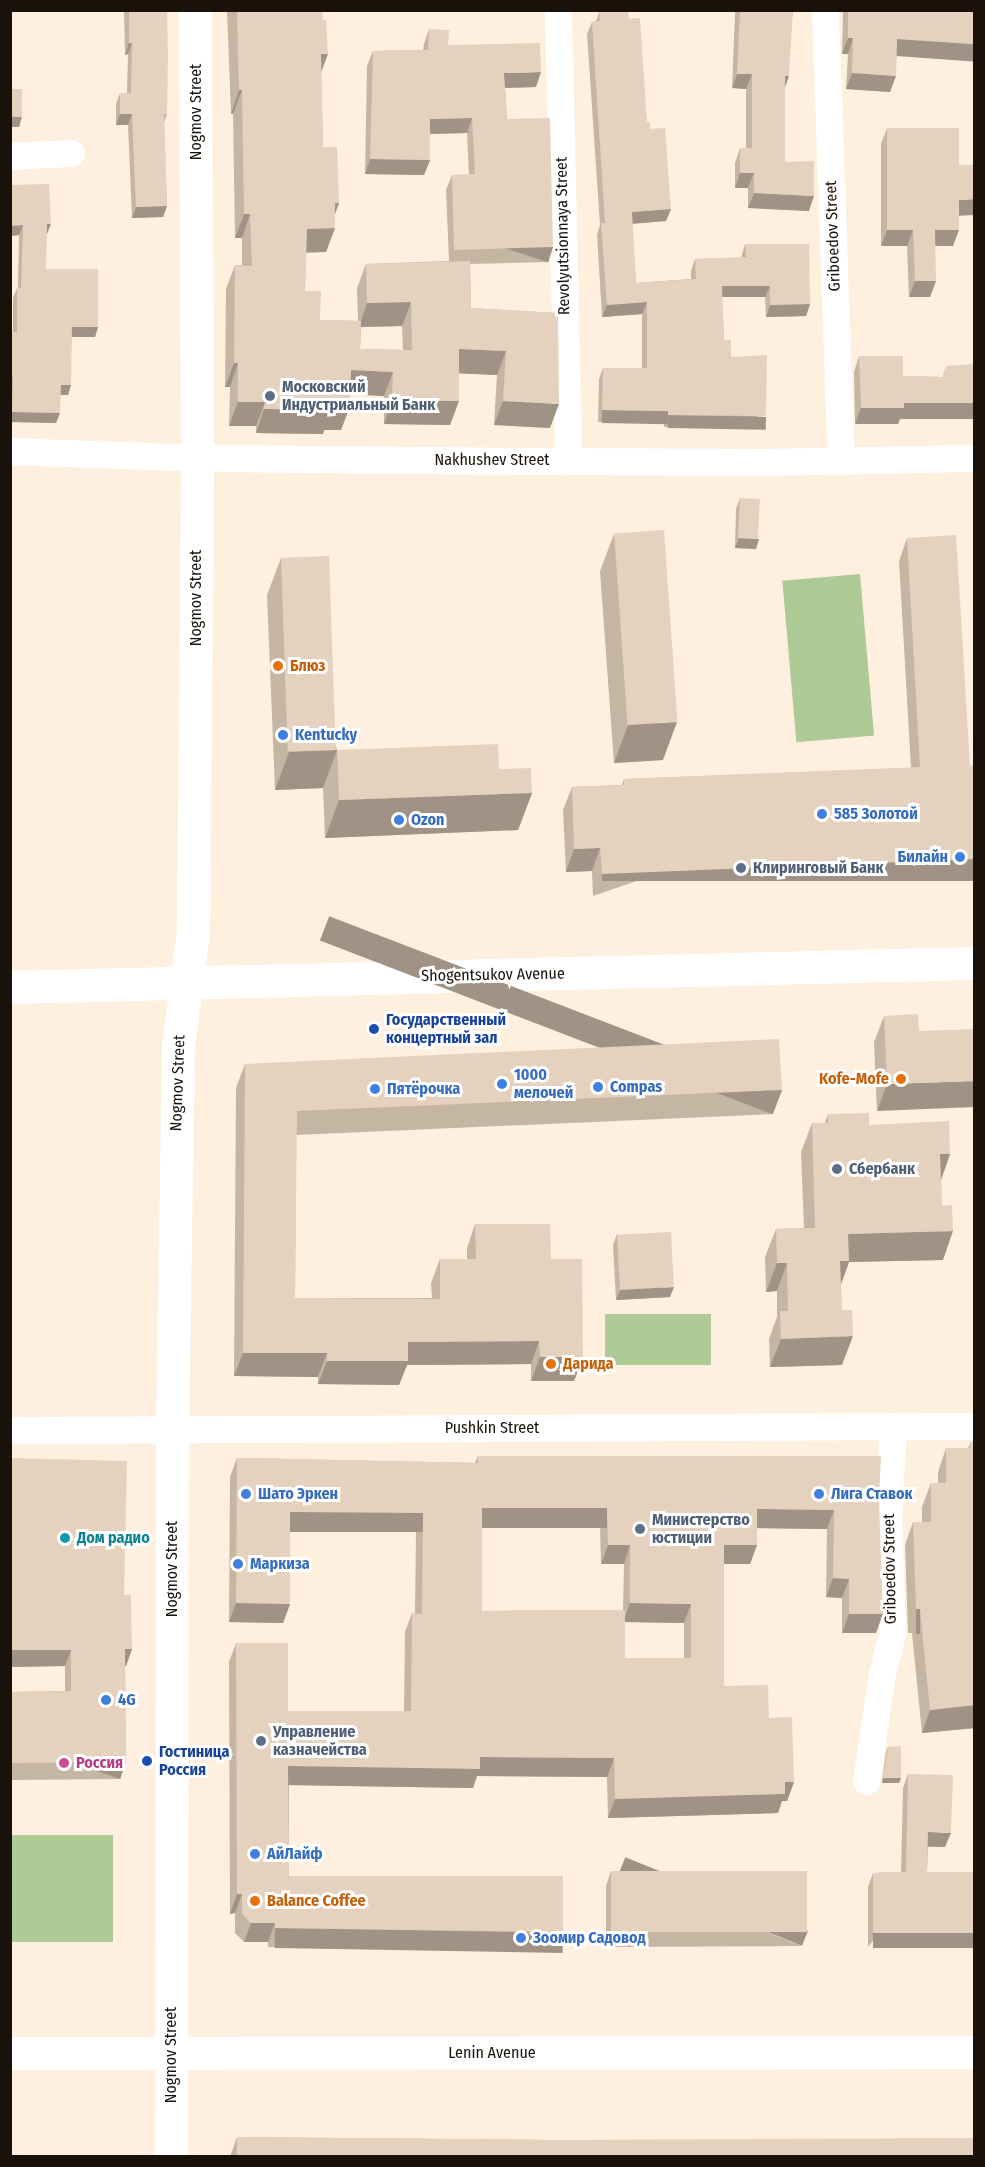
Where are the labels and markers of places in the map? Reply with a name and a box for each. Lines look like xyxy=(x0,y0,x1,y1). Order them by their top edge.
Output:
place label: Московский Индустриальный Банк xyxy=(282,377,435,415)
marker: Московский Индустриальный Банк xyxy=(263,389,277,403)
place label: Блюз xyxy=(290,656,325,676)
marker: Блюз xyxy=(271,659,285,673)
place label: Kentucky xyxy=(295,725,357,745)
marker: Kentucky xyxy=(276,728,290,742)
place label: 585 Золотой xyxy=(834,804,918,824)
marker: 585 Золотой xyxy=(815,807,829,821)
place label: Ozon xyxy=(411,810,444,830)
marker: Ozon xyxy=(392,813,406,827)
place label: Билайн xyxy=(898,847,948,867)
marker: Билайн xyxy=(953,850,967,864)
place label: Клиринговый Банк xyxy=(753,858,883,878)
marker: Клиринговый Банк xyxy=(734,861,748,875)
place label: Государственный концертный зал xyxy=(386,1010,506,1048)
marker: Государственный концертный зал xyxy=(367,1022,381,1036)
place label: 1000 мелочей xyxy=(514,1065,573,1103)
place label: Kofe-Mofe xyxy=(819,1069,889,1089)
marker: Kofe-Mofe xyxy=(894,1072,908,1086)
marker: 1000 мелочей xyxy=(495,1077,509,1091)
place label: Compas xyxy=(610,1077,662,1097)
place label: Пятёрочка xyxy=(387,1079,460,1099)
marker: Compas xyxy=(591,1080,605,1094)
marker: Пятёрочка xyxy=(368,1082,382,1096)
place label: Сбербанк xyxy=(849,1159,915,1179)
marker: Сбербанк xyxy=(830,1162,844,1176)
place label: Дарида xyxy=(563,1354,614,1374)
marker: Дарида xyxy=(544,1357,558,1371)
place label: Шато Эркен xyxy=(258,1484,338,1504)
place label: Лига Ставок xyxy=(831,1484,913,1504)
marker: Шато Эркен xyxy=(239,1487,253,1501)
marker: Лига Ставок xyxy=(812,1487,826,1501)
place label: Министерство юстиции xyxy=(652,1510,750,1548)
marker: Министерство юстиции xyxy=(633,1522,647,1536)
place label: Дом радио xyxy=(77,1528,150,1548)
marker: Дом радио xyxy=(58,1531,72,1545)
place label: Маркиза xyxy=(250,1554,310,1574)
marker: Маркиза xyxy=(231,1557,245,1571)
place label: 4G xyxy=(118,1690,136,1710)
marker: 4G xyxy=(99,1693,113,1707)
place label: Управление казначейства xyxy=(273,1722,367,1760)
marker: Управление казначейства xyxy=(254,1734,268,1748)
place label: Гостиница Россия xyxy=(159,1742,229,1780)
place label: Россия xyxy=(76,1753,123,1773)
marker: Гостиница Россия xyxy=(140,1754,154,1768)
marker: Россия xyxy=(57,1756,71,1770)
place label: АйЛайф xyxy=(267,1844,322,1864)
marker: АйЛайф xyxy=(248,1847,262,1861)
place label: Balance Coffee xyxy=(267,1891,366,1911)
marker: Balance Coffee xyxy=(248,1894,262,1908)
place label: Зоомир Садовод xyxy=(533,1928,646,1948)
marker: Зоомир Садовод xyxy=(514,1931,528,1945)

